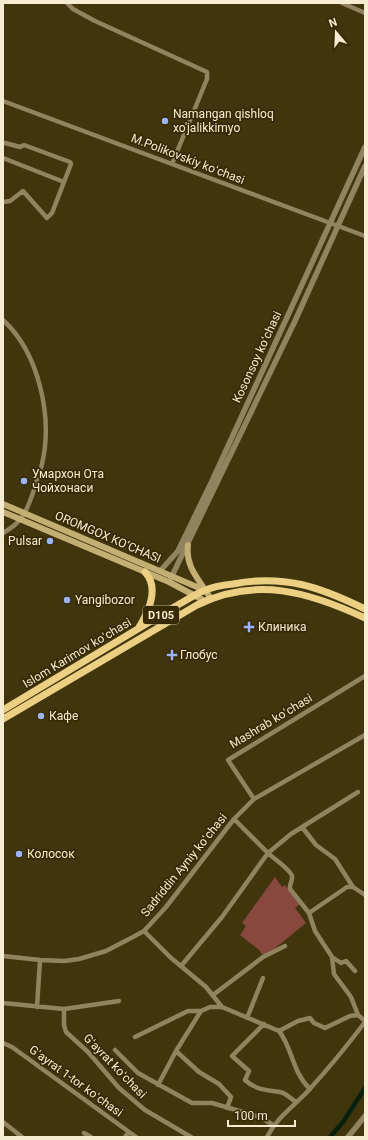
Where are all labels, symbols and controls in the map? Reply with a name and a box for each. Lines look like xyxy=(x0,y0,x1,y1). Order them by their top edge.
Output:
north arrow xyxy=(316,12,356,52)
text: N xyxy=(327,16,339,30)
place label: Namangan qishloq xo'jalikkimyo xyxy=(173,107,274,135)
marker: Namangan qishloq xo'jalikkimyo xyxy=(160,116,170,126)
street label: M.Polikovskiy koʻchasi xyxy=(129,131,247,187)
street label: Kosonsoy koʻchasi xyxy=(230,309,284,405)
place label: Умархон Ота Чойхонаси xyxy=(32,467,104,495)
marker: Умархон Ота Чойхонаси xyxy=(19,476,29,486)
street label: OROMGOX KO‘CHASI xyxy=(53,508,163,566)
place label: Pulsar xyxy=(8,534,42,548)
marker: Pulsar xyxy=(45,536,55,546)
place label: Yangibozor xyxy=(75,593,135,607)
marker: Yangibozor xyxy=(62,595,72,605)
road number: D105 xyxy=(143,606,179,624)
street label: Islom Karimov koʻchasi xyxy=(20,615,134,691)
place label: Клиника xyxy=(258,620,306,634)
marker: Клиника xyxy=(243,621,255,633)
place label: Глобус xyxy=(180,648,218,662)
marker: Глобус xyxy=(167,650,177,660)
street label: Mashrab koʻchasi xyxy=(227,691,315,751)
place label: Кафе xyxy=(49,709,78,723)
marker: Кафе xyxy=(36,711,46,721)
street label: Sadriddin Ayniy koʻchasi xyxy=(138,810,230,920)
place label: Колосок xyxy=(27,847,75,861)
marker: Колосок xyxy=(14,849,24,859)
street label: Gʻayrat koʻchasi xyxy=(81,1031,149,1101)
street label: Gʻayrat 1-tor koʻchasi xyxy=(27,1042,126,1120)
scale bar xyxy=(228,1102,295,1128)
text: 100 m xyxy=(234,1109,268,1123)

